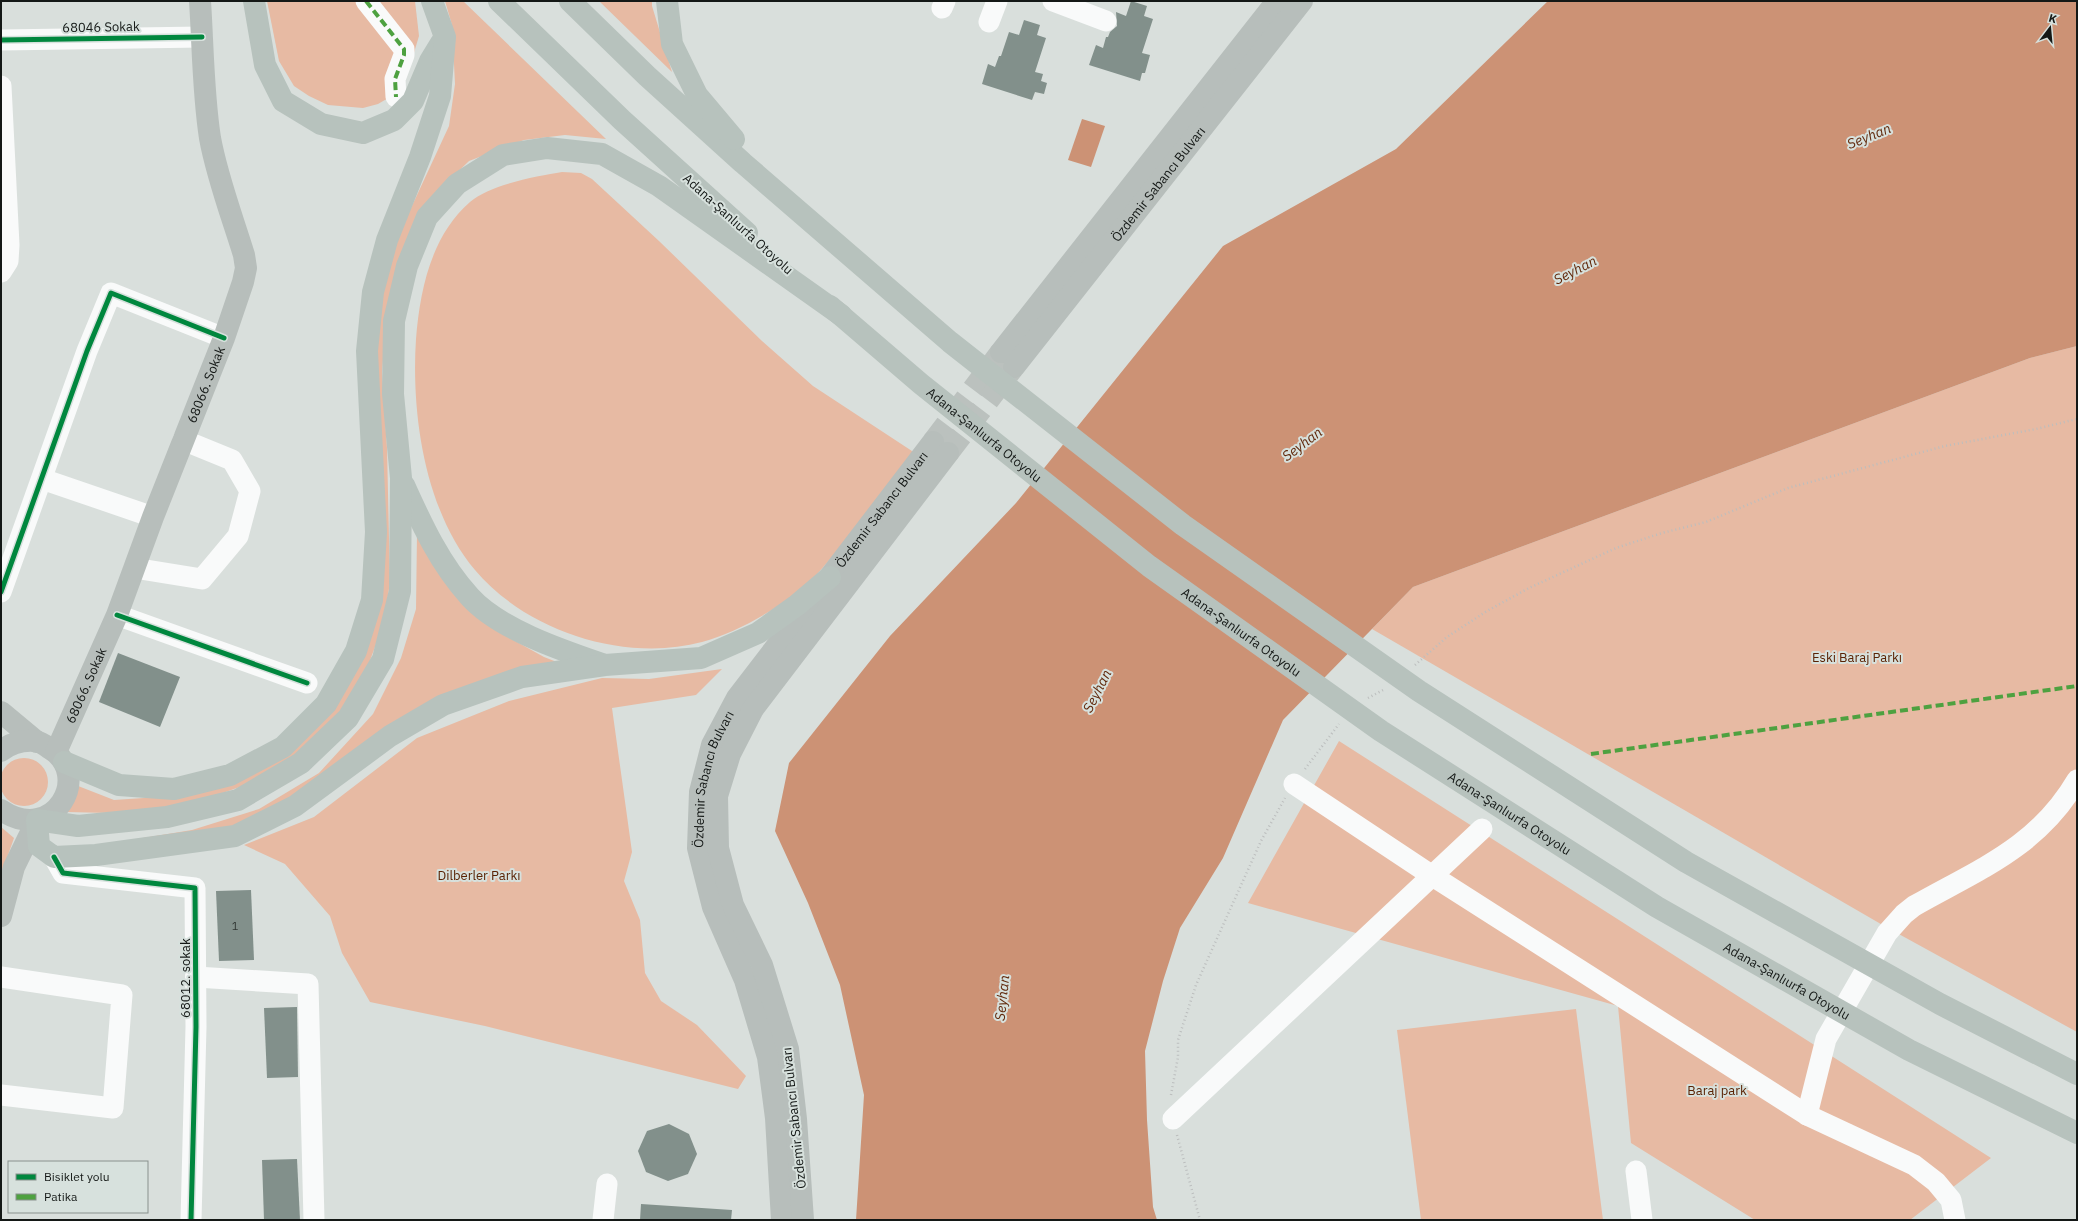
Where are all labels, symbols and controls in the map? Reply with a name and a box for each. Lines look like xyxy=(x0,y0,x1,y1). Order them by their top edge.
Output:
north arrow xyxy=(2030,8,2070,48)
text: K xyxy=(2047,11,2059,26)
street label: 68046 Sokak xyxy=(62,18,140,36)
water label: Seyhan xyxy=(1844,119,1894,153)
street label: Özdemir Sabancı Bulvarı xyxy=(1107,123,1209,245)
street label: Adana-Şanlıurfa Otoyolu xyxy=(679,170,797,278)
water label: Seyhan xyxy=(1550,252,1600,288)
street label: 68066. Sokak xyxy=(183,343,228,425)
street label: Adana-Şanlıurfa Otoyolu xyxy=(923,383,1046,486)
water label: Seyhan xyxy=(1278,423,1326,465)
street label: Özdemir Sabancı Bulvarı xyxy=(831,448,931,571)
street label: Adana-Şanlıurfa Otoyolu xyxy=(1178,583,1305,680)
street label: 68066. Sokak xyxy=(61,645,110,726)
park label: Eski Baraj Parkı xyxy=(1812,649,1902,666)
water label: Seyhan xyxy=(1079,666,1115,716)
street label: Özdemir Sabancı Bulvarı xyxy=(690,708,737,848)
street label: Adana-Şanlıurfa Otoyolu xyxy=(1445,768,1575,859)
park label: Dilberler Parkı xyxy=(437,867,521,884)
house number: 1 xyxy=(232,919,239,933)
street label: 68012. sokak xyxy=(177,938,194,1018)
street label: Adana-Şanlıurfa Otoyolu xyxy=(1721,938,1853,1023)
water label: Seyhan xyxy=(991,974,1013,1022)
street label: Özdemir Sabancı Bulvarı xyxy=(778,1047,810,1189)
park label: Baraj park xyxy=(1687,1082,1747,1099)
legend xyxy=(8,1161,148,1213)
text: Bisiklet yolu xyxy=(44,1169,110,1184)
text: Patika xyxy=(44,1189,78,1204)

